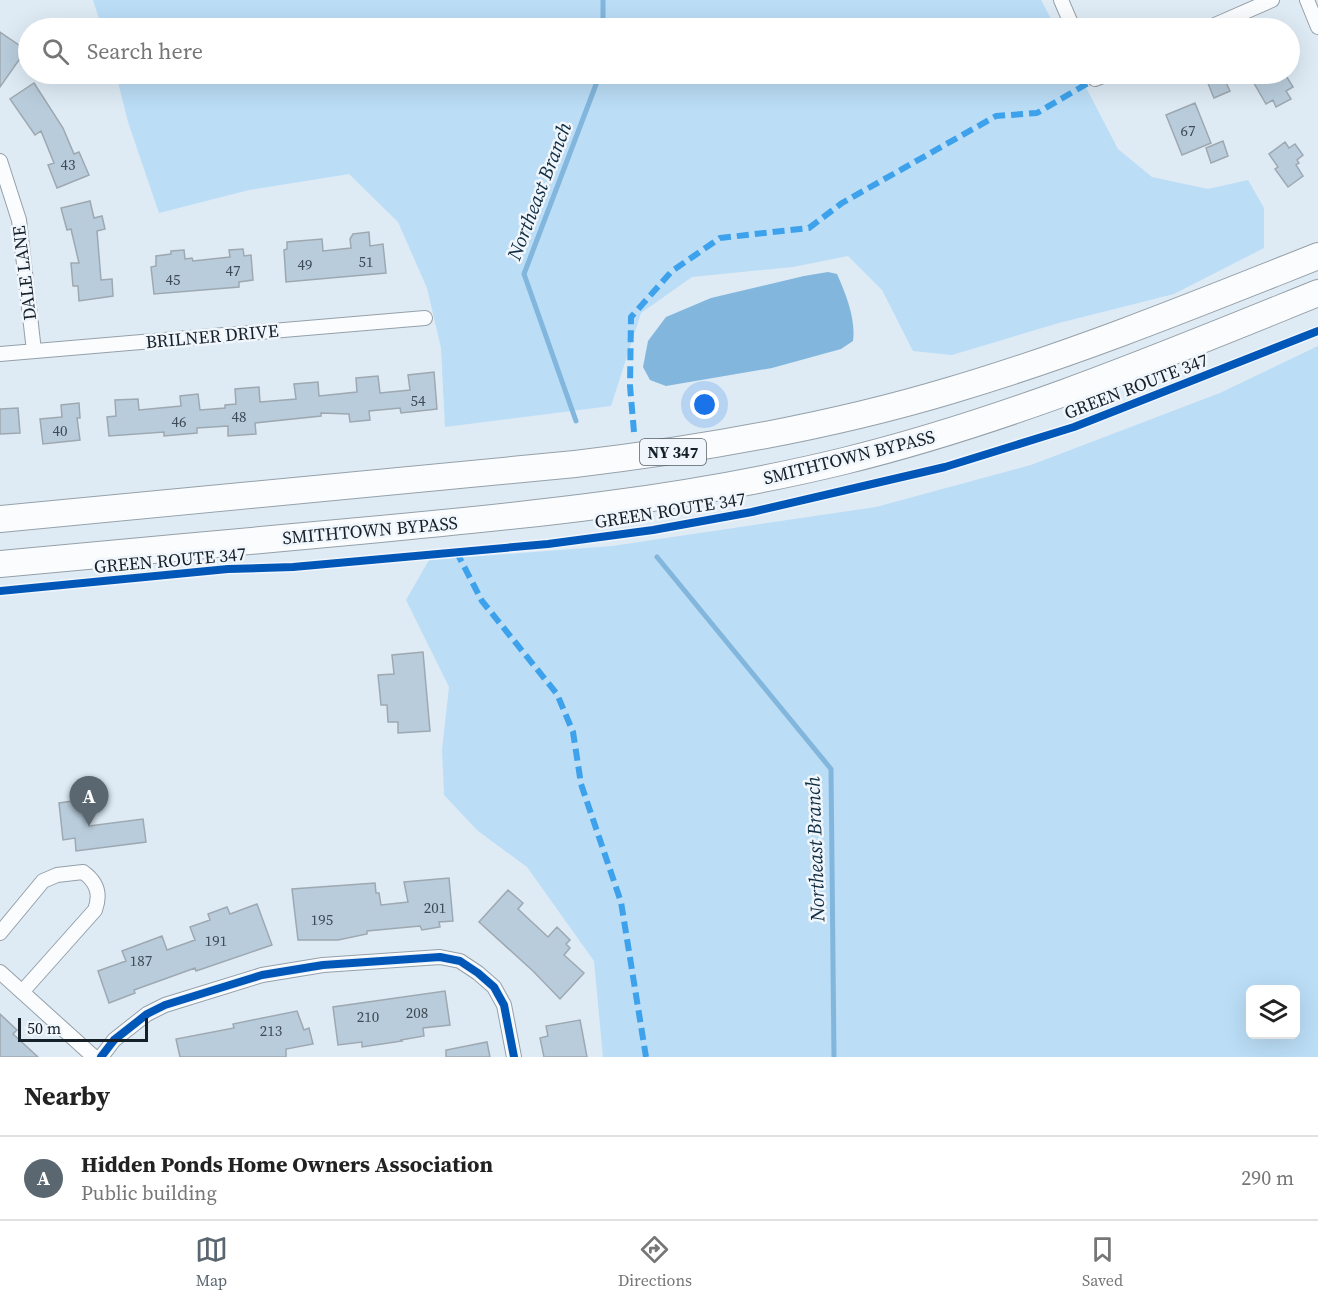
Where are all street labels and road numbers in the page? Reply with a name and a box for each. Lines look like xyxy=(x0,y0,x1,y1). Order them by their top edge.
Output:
street label: DALE LANE xyxy=(6,224,42,322)
street label: BRILNER DRIVE xyxy=(145,318,280,354)
street label: GREEN ROUTE 347 xyxy=(1060,347,1212,425)
street label: SMITHTOWN BYPASS xyxy=(761,424,937,490)
road number: NY 347 xyxy=(640,439,706,465)
street label: GREEN ROUTE 347 xyxy=(593,486,747,534)
street label: SMITHTOWN BYPASS xyxy=(281,510,459,550)
street label: GREEN ROUTE 347 xyxy=(93,541,247,579)

